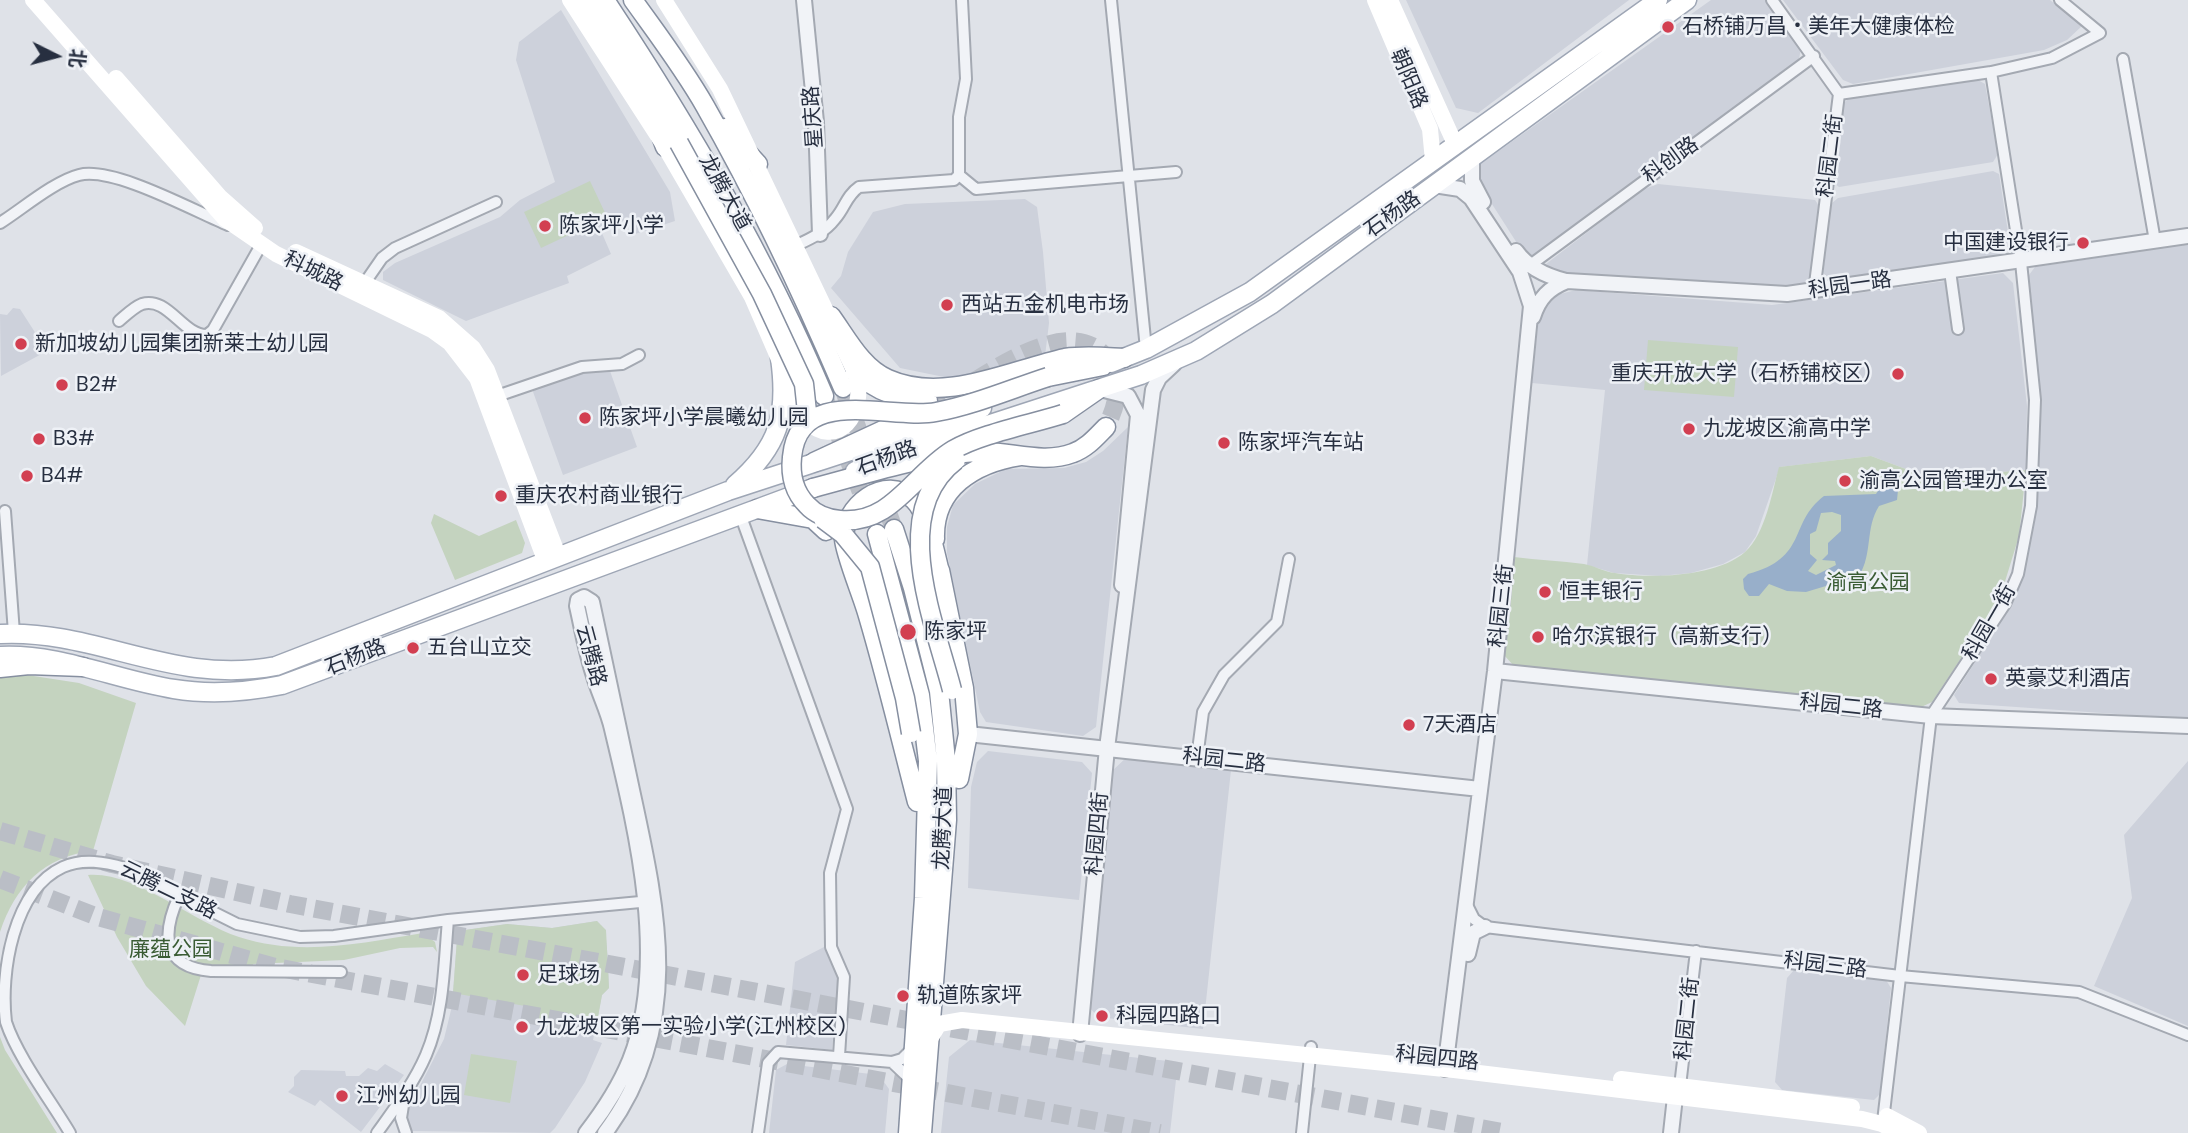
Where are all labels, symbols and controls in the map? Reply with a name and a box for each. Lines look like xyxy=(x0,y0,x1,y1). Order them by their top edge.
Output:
place label: 石桥铺万昌‧美年大健康体检 xyxy=(1682,14,1955,40)
marker: 石桥铺万昌‧美年大健康体检 xyxy=(1660,19,1676,35)
north arrow xyxy=(21,21,91,91)
street label: 朝阳路 xyxy=(1384,45,1432,113)
text: 北 xyxy=(64,47,91,69)
street label: 星庆路 xyxy=(799,85,829,149)
street label: 科园二街 xyxy=(1813,113,1849,199)
street label: 科创路 xyxy=(1638,132,1704,190)
street label: 龙腾大道 xyxy=(693,150,755,236)
street label: 石杨路 xyxy=(1360,186,1426,244)
place label: 陈家坪小学 xyxy=(559,213,664,239)
marker: 陈家坪小学 xyxy=(537,218,553,234)
place label: 中国建设银行 xyxy=(1943,230,2069,256)
marker: 中国建设银行 xyxy=(2075,235,2091,251)
street label: 科城路 xyxy=(279,247,347,297)
street label: 科园一路 xyxy=(1807,268,1893,304)
place label: 西站五金机电市场 xyxy=(961,292,1129,318)
marker: 西站五金机电市场 xyxy=(939,297,955,313)
place label: 新加坡幼儿园集团新莱士幼儿园 xyxy=(35,331,329,357)
marker: 新加坡幼儿园集团新莱士幼儿园 xyxy=(13,336,29,352)
place label: 重庆开放大学（石桥铺校区） xyxy=(1611,361,1884,387)
marker: 重庆开放大学（石桥铺校区） xyxy=(1890,366,1906,382)
place label: B2# xyxy=(76,372,118,398)
marker: B2# xyxy=(54,377,70,393)
place label: 陈家坪小学晨曦幼儿园 xyxy=(599,405,809,431)
marker: 陈家坪小学晨曦幼儿园 xyxy=(577,410,593,426)
place label: 九龙坡区渝高中学 xyxy=(1703,416,1871,442)
marker: 九龙坡区渝高中学 xyxy=(1681,421,1697,437)
place label: B3# xyxy=(53,426,95,452)
place label: 陈家坪汽车站 xyxy=(1238,430,1364,456)
marker: B3# xyxy=(31,431,47,447)
marker: 陈家坪汽车站 xyxy=(1216,435,1232,451)
street label: 石杨路 xyxy=(853,436,921,482)
place label: B4# xyxy=(41,463,83,489)
marker: B4# xyxy=(19,468,35,484)
place label: 渝高公园管理办公室 xyxy=(1859,468,2048,494)
marker: 渝高公园管理办公室 xyxy=(1837,473,1853,489)
place label: 重庆农村商业银行 xyxy=(515,483,683,509)
marker: 重庆农村商业银行 xyxy=(493,488,509,504)
street label: 科园三街 xyxy=(1485,563,1519,649)
park label: 渝高公园 xyxy=(1826,570,1910,596)
place label: 恒丰银行 xyxy=(1559,579,1643,605)
street label: 科园一街 xyxy=(1958,580,2022,666)
marker: 恒丰银行 xyxy=(1537,584,1553,600)
place label: 陈家坪 xyxy=(924,619,987,645)
street label: 云腾路 xyxy=(570,622,610,690)
marker: 陈家坪 xyxy=(898,622,918,642)
place label: 哈尔滨银行（高新支行） xyxy=(1552,624,1783,650)
marker: 哈尔滨银行（高新支行） xyxy=(1530,629,1546,645)
street label: 石杨路 xyxy=(322,635,390,681)
place label: 五台山立交 xyxy=(427,635,532,661)
marker: 五台山立交 xyxy=(405,640,421,656)
place label: 英豪艾利酒店 xyxy=(2005,666,2131,692)
marker: 英豪艾利酒店 xyxy=(1983,671,1999,687)
street label: 科园二路 xyxy=(1798,690,1884,724)
place label: 7天酒店 xyxy=(1423,712,1497,738)
marker: 7天酒店 xyxy=(1401,717,1417,733)
street label: 科园二路 xyxy=(1181,744,1267,778)
street label: 龙腾大道 xyxy=(930,786,958,870)
street label: 科园四街 xyxy=(1082,791,1114,877)
street label: 云腾二支路 xyxy=(115,857,221,925)
park label: 廉蕴公园 xyxy=(129,937,213,963)
street label: 科园三路 xyxy=(1782,948,1868,984)
place label: 足球场 xyxy=(537,962,600,988)
marker: 足球场 xyxy=(515,967,531,983)
street label: 科园二街 xyxy=(1671,976,1705,1062)
place label: 轨道陈家坪 xyxy=(917,983,1022,1009)
marker: 轨道陈家坪 xyxy=(895,988,911,1004)
place label: 科园四路口 xyxy=(1116,1003,1221,1029)
marker: 科园四路口 xyxy=(1094,1008,1110,1024)
place label: 九龙坡区第一实验小学(江州校区) xyxy=(536,1014,846,1040)
marker: 九龙坡区第一实验小学(江州校区) xyxy=(514,1019,530,1035)
street label: 科园四路 xyxy=(1394,1042,1480,1076)
place label: 江州幼儿园 xyxy=(356,1083,461,1109)
marker: 江州幼儿园 xyxy=(334,1088,350,1104)

